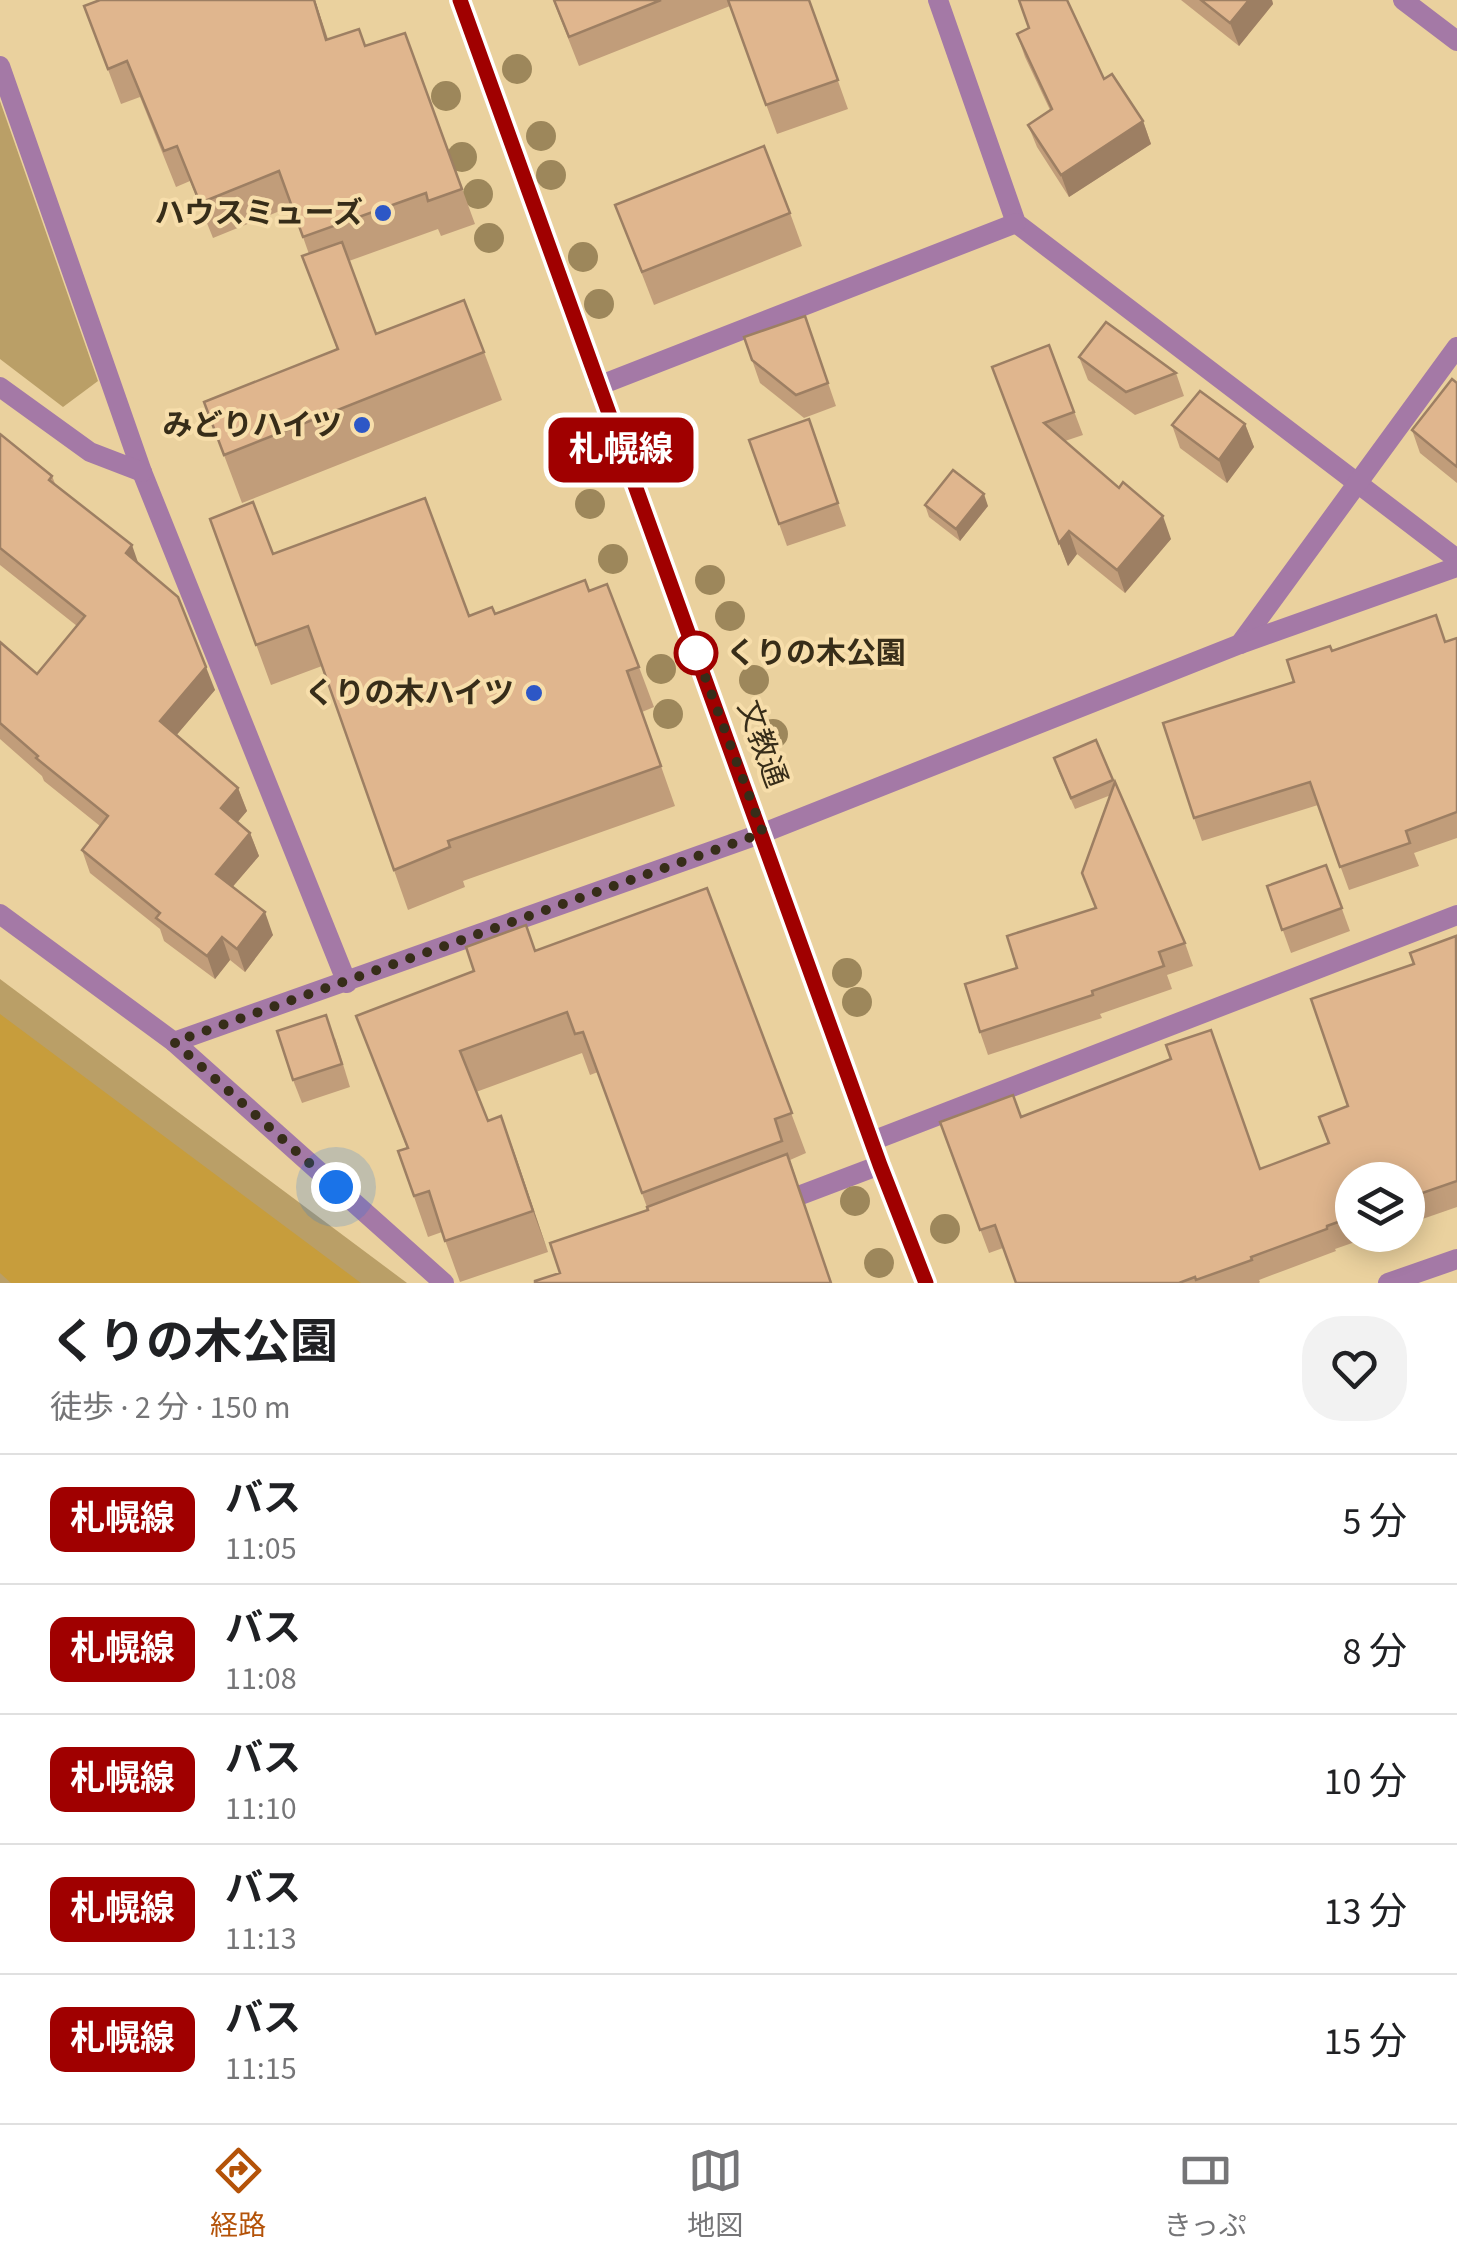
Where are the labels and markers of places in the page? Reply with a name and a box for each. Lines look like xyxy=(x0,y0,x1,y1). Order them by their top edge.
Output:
place label: ハウスミューズ xyxy=(155,192,363,235)
marker: ハウスミューズ xyxy=(372,202,394,224)
place label: みどりハイツ xyxy=(163,404,342,447)
marker: みどりハイツ xyxy=(351,414,373,436)
marker: くりの木公園 xyxy=(675,632,717,674)
place label: くりの木公園 xyxy=(726,632,906,675)
place label: くりの木ハイツ xyxy=(305,672,514,715)
marker: くりの木ハイツ xyxy=(523,682,545,704)

